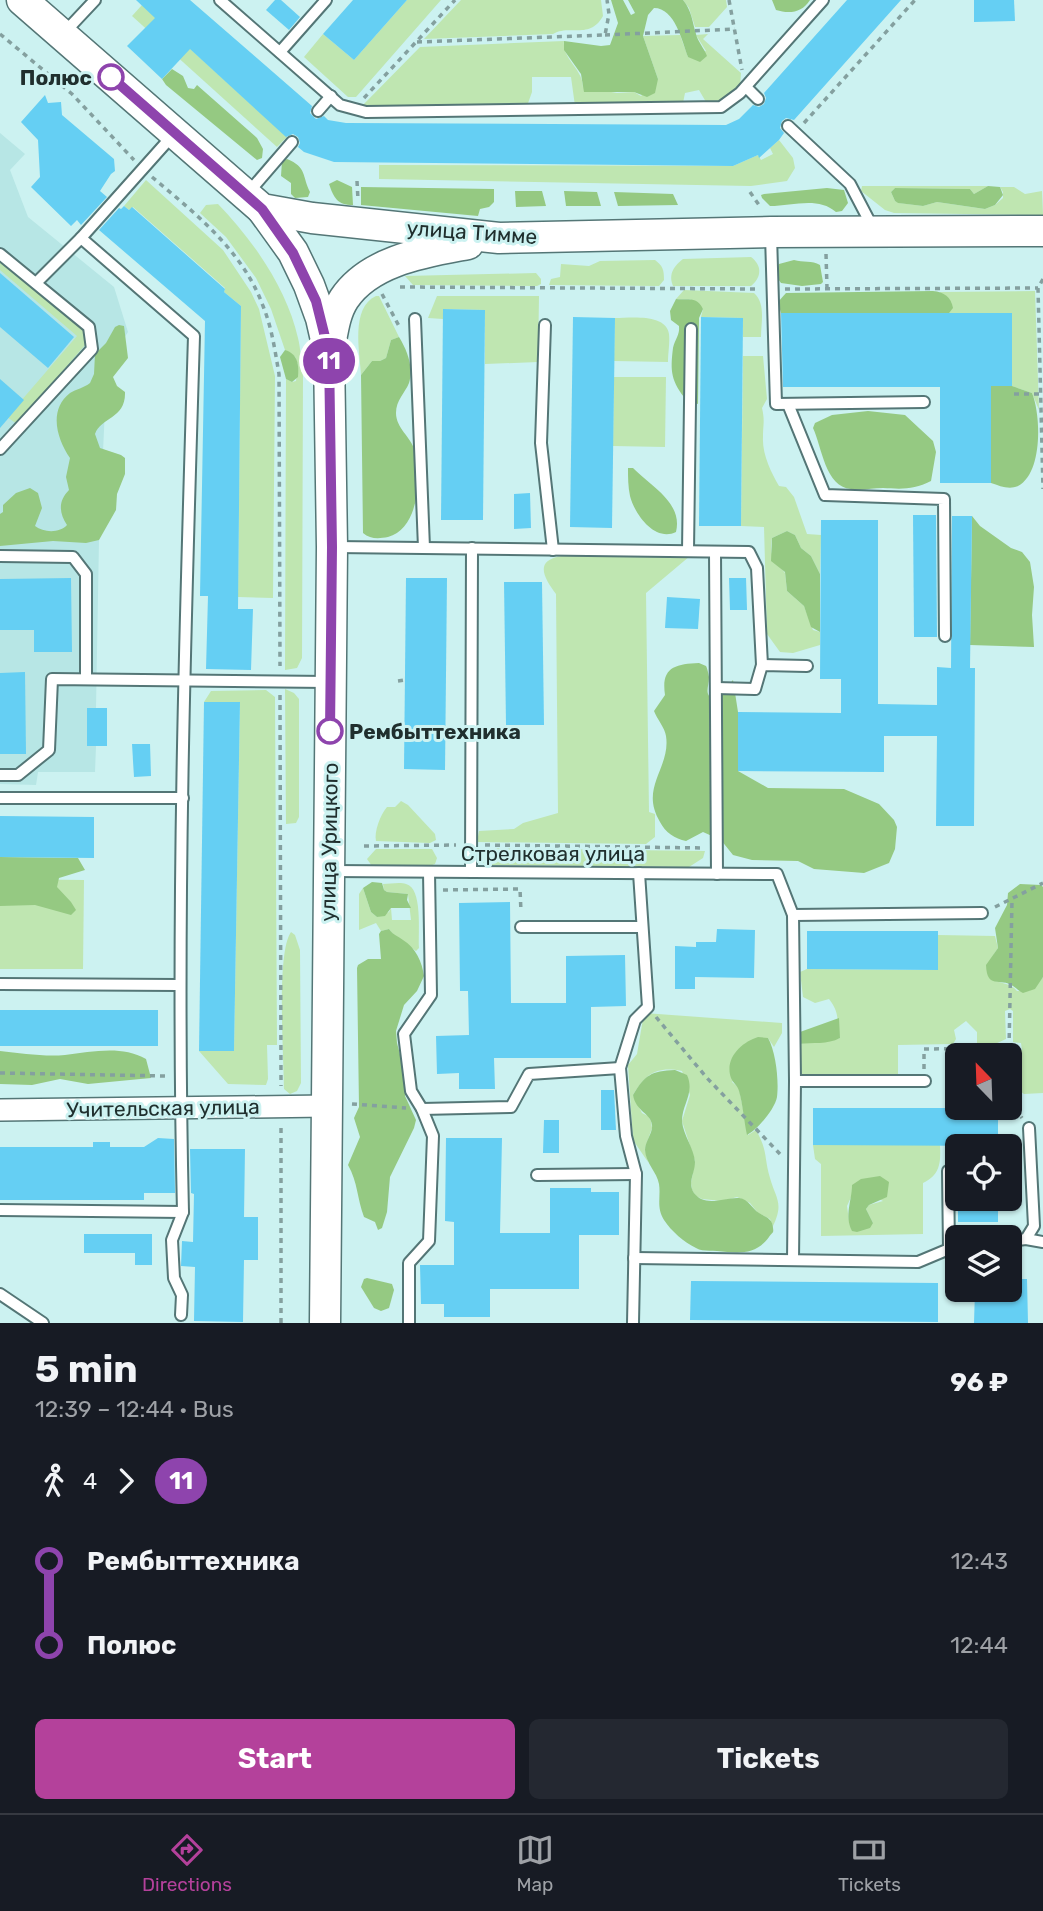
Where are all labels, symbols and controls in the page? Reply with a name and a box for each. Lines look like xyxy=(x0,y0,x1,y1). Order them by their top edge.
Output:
marker: Полюс xyxy=(98,64,124,90)
place label: Полюс xyxy=(20,65,92,90)
street label: улица Тимме xyxy=(406,215,538,249)
line badge: 11 xyxy=(298,338,360,384)
text: 11 xyxy=(317,347,341,375)
marker: Рембыттехника xyxy=(317,718,343,744)
place label: Рембыттехника xyxy=(349,719,521,744)
street label: улица Урицкого xyxy=(315,762,343,922)
street label: Стрелковая улица xyxy=(461,841,645,866)
north arrow xyxy=(945,1043,1022,1120)
map controls xyxy=(945,1043,1022,1302)
street label: Учительская улица xyxy=(66,1094,260,1122)
button: locate xyxy=(945,1134,1022,1211)
button: layers xyxy=(945,1225,1022,1302)
text: 5 min xyxy=(35,1346,138,1392)
text: 96 ₽ xyxy=(950,1367,1008,1398)
text: 12:39 – 12:44 · Bus xyxy=(35,1395,234,1423)
icon: walk xyxy=(35,1462,73,1500)
icon: forward xyxy=(107,1462,145,1500)
text: 4 xyxy=(83,1467,97,1495)
text: 11 xyxy=(169,1467,193,1495)
text: Рембыттехника xyxy=(87,1546,300,1577)
text: 12:43 xyxy=(951,1547,1008,1575)
text: Полюс xyxy=(87,1630,176,1661)
text: 12:44 xyxy=(950,1631,1008,1659)
button: Start xyxy=(35,1719,515,1799)
button: Tickets xyxy=(529,1719,1008,1799)
tab: Directions xyxy=(142,1831,232,1896)
tab: Map xyxy=(516,1831,554,1896)
tab: Tickets xyxy=(838,1831,901,1896)

